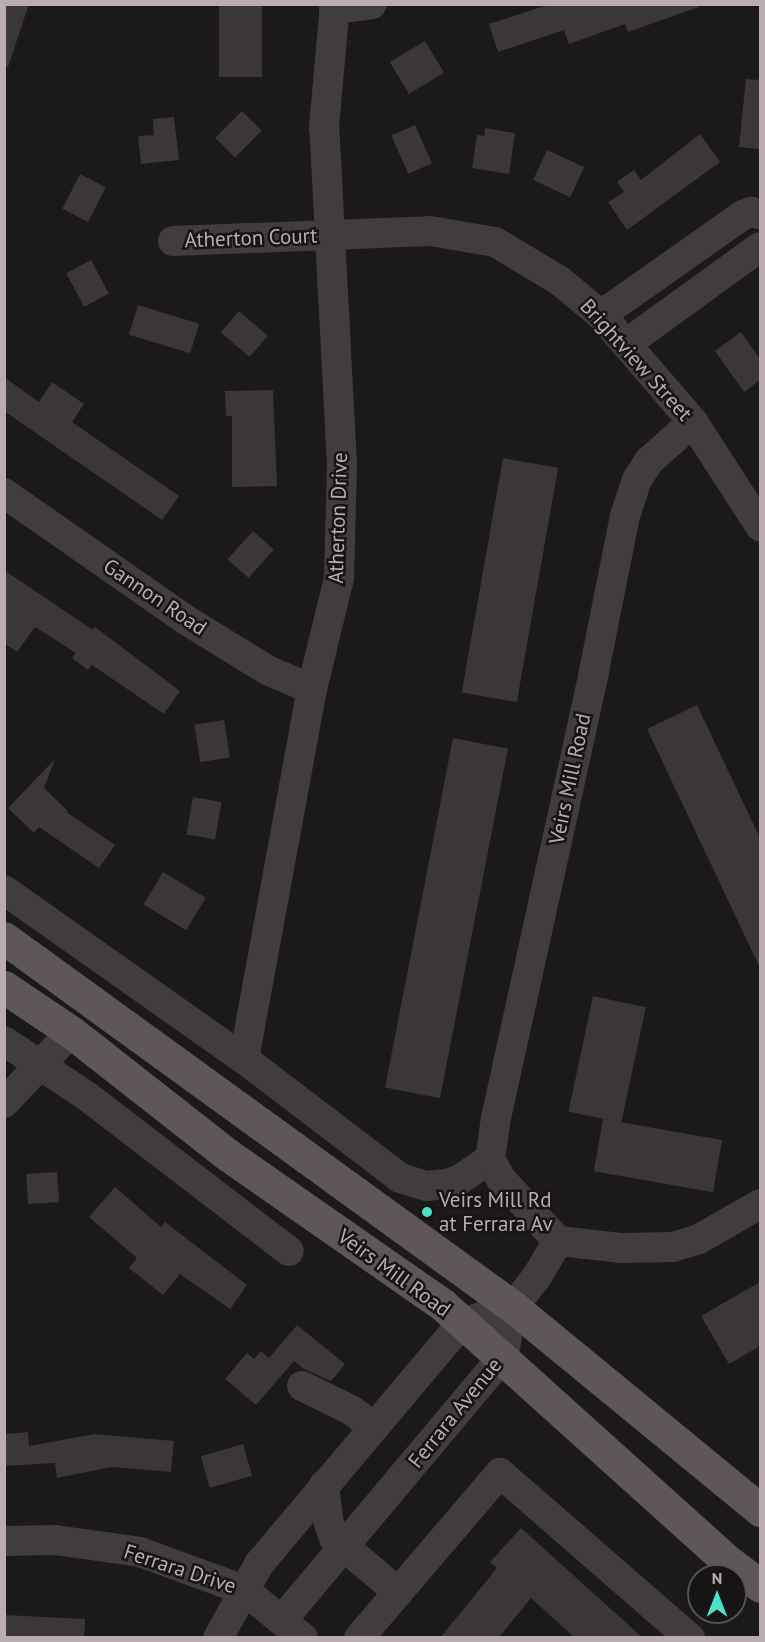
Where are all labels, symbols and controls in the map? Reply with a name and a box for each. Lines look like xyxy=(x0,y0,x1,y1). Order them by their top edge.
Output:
street label: Atherton Court xyxy=(184,223,318,253)
street label: Brightview Street xyxy=(575,294,697,426)
street label: Atherton Drive xyxy=(323,452,353,584)
street label: Gannon Road xyxy=(99,553,211,641)
street label: Veirs Mill Road xyxy=(544,711,596,847)
place label: Veirs Mill Rd at Ferrara Av xyxy=(439,1187,553,1237)
marker: Veirs Mill Rd at Ferrara Av xyxy=(420,1205,434,1219)
street label: Veirs Mill Road xyxy=(333,1224,455,1322)
street label: Ferrara Avenue xyxy=(403,1353,507,1473)
street label: Ferrara Drive xyxy=(121,1539,239,1599)
north arrow xyxy=(687,1564,747,1624)
text: N xyxy=(712,1568,722,1588)

